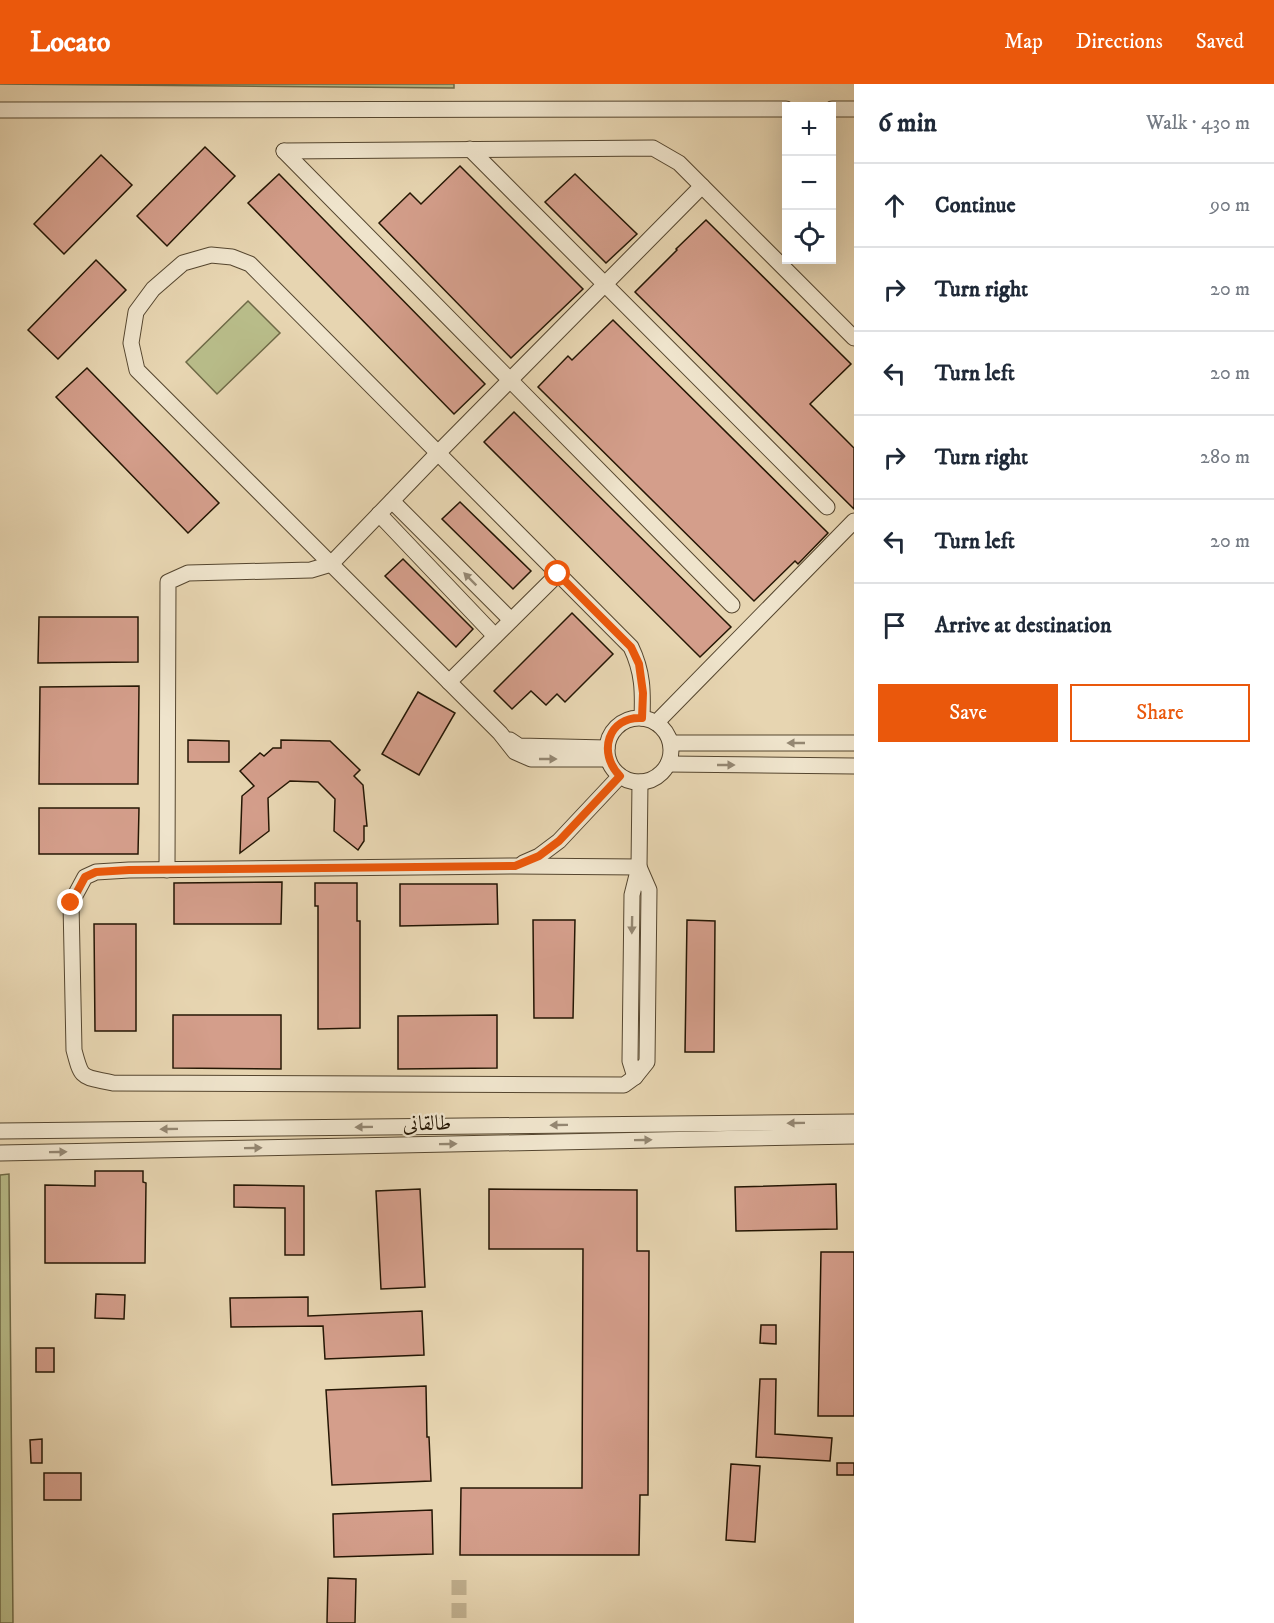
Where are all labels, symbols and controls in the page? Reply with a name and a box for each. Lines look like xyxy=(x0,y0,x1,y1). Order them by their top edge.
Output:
text: Locato xyxy=(30,25,110,60)
text: Map xyxy=(1004,29,1043,55)
text: Directions xyxy=(1076,29,1163,55)
text: Saved xyxy=(1196,29,1244,55)
map controls xyxy=(782,102,836,264)
button: + xyxy=(782,102,836,156)
text: 6 min xyxy=(878,107,937,140)
text: Walk · 430 m xyxy=(1146,111,1250,136)
button: − xyxy=(782,156,836,210)
icon: ahead xyxy=(878,189,911,222)
text: Continue xyxy=(935,192,1016,219)
text: 90 m xyxy=(1210,193,1250,218)
button: locate xyxy=(782,210,836,264)
icon: right xyxy=(878,273,911,306)
text: Turn right xyxy=(935,276,1028,303)
text: 20 m xyxy=(1210,277,1250,302)
icon: left xyxy=(878,357,911,390)
text: Turn left xyxy=(935,360,1015,387)
text: 20 m xyxy=(1210,361,1250,386)
icon: right xyxy=(878,441,911,474)
text: Turn right xyxy=(935,444,1028,471)
text: 280 m xyxy=(1200,445,1250,470)
icon: left xyxy=(878,525,911,558)
text: Turn left xyxy=(935,528,1015,555)
text: 20 m xyxy=(1210,529,1250,554)
route start xyxy=(544,560,570,586)
one-way arrow xyxy=(463,572,477,586)
icon: arrive xyxy=(878,609,911,642)
text: Arrive at destination xyxy=(935,612,1112,639)
button: Save xyxy=(878,684,1058,742)
button: Share xyxy=(1070,684,1250,742)
one-way arrow xyxy=(786,738,805,748)
one-way arrow xyxy=(538,754,557,764)
one-way arrow xyxy=(717,760,736,770)
route end xyxy=(57,889,83,915)
one-way arrow xyxy=(627,915,636,934)
street label: طالقانی xyxy=(402,1111,452,1137)
one-way arrow xyxy=(786,1118,805,1128)
one-way arrow xyxy=(549,1120,568,1130)
one-way arrow xyxy=(354,1122,373,1132)
one-way arrow xyxy=(159,1125,178,1134)
one-way arrow xyxy=(634,1136,653,1145)
one-way arrow xyxy=(439,1139,458,1149)
one-way arrow xyxy=(244,1143,263,1153)
one-way arrow xyxy=(49,1147,68,1156)

